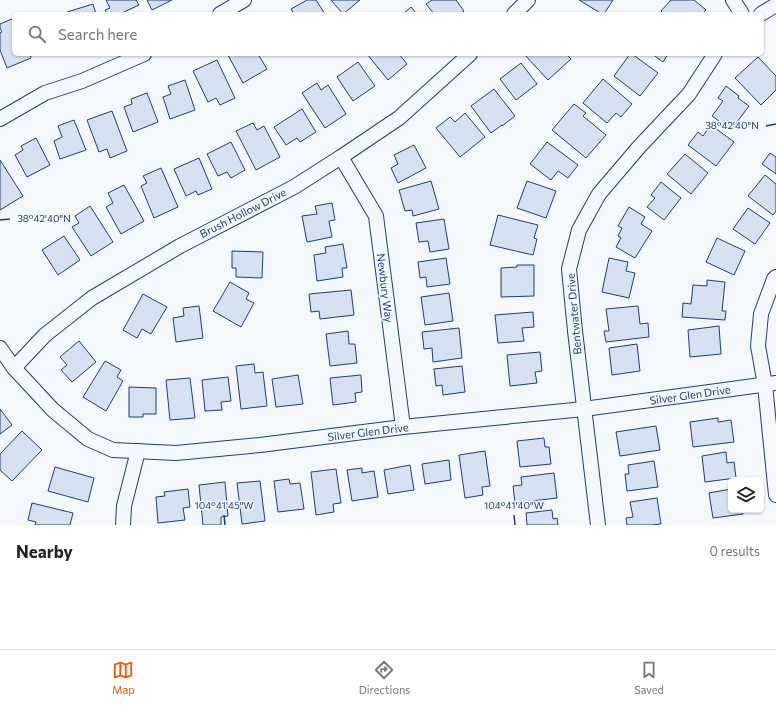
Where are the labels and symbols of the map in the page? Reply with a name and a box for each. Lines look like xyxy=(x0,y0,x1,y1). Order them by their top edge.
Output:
text: 38°42'40"N xyxy=(705,119,759,131)
street label: Brush Hollow Drive xyxy=(197,185,288,240)
text: 38°42'40"N xyxy=(17,212,71,224)
street label: Newbury Way xyxy=(375,253,396,324)
street label: Bentwater Drive xyxy=(563,273,584,355)
street label: Silver Glen Drive xyxy=(649,382,731,407)
street label: Silver Glen Drive xyxy=(327,420,409,443)
text: 104°41'45"W xyxy=(194,499,254,511)
text: 104°41'40"W xyxy=(484,499,544,511)

